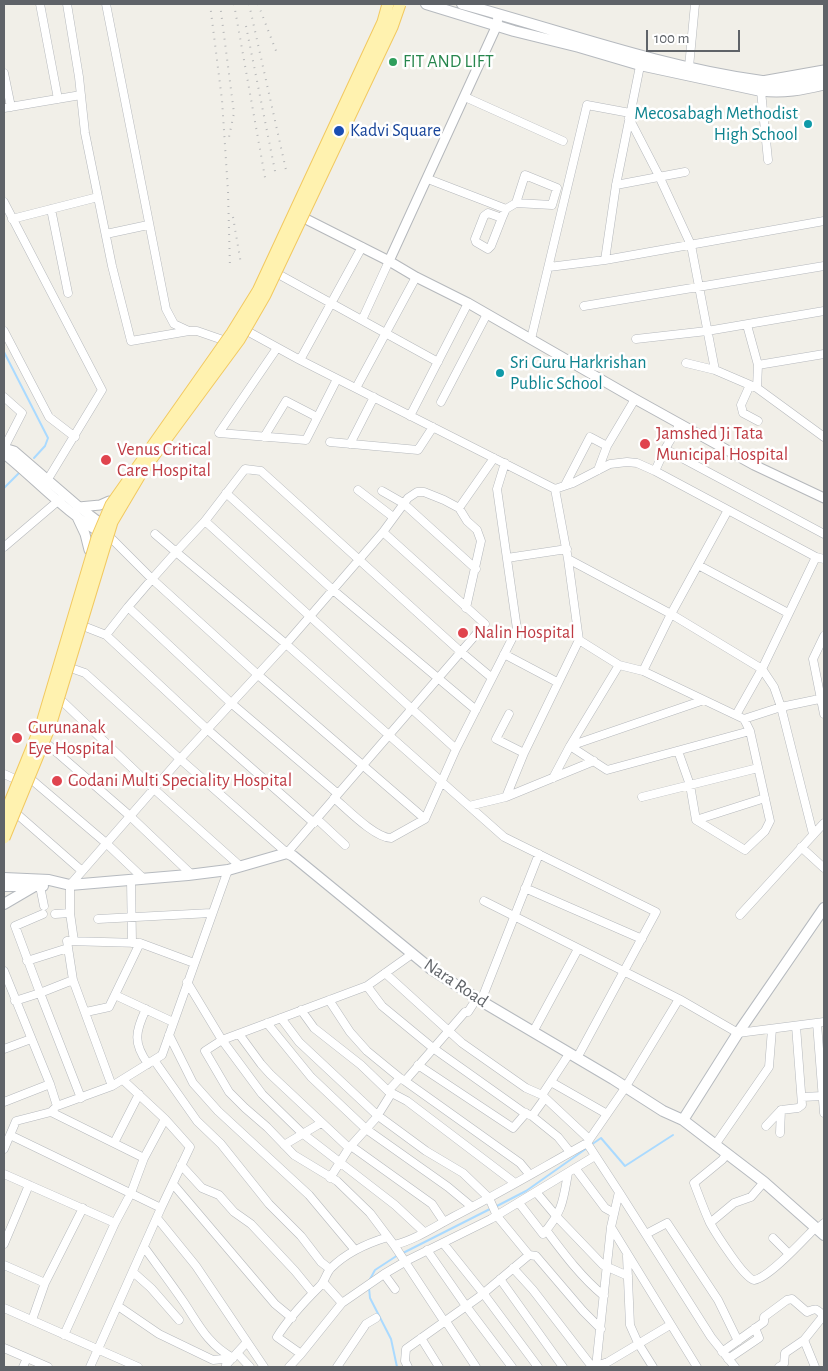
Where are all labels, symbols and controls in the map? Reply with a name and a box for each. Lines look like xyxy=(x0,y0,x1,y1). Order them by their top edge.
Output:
scale bar xyxy=(648,20,742,52)
text: 100 m xyxy=(654,31,689,46)
place label: FIT AND LIFT xyxy=(403,51,494,73)
marker: FIT AND LIFT xyxy=(387,56,399,68)
place label: Mecosabagh Methodist High School xyxy=(634,103,798,146)
marker: Mecosabagh Methodist High School xyxy=(802,118,814,130)
place label: Kadvi Square xyxy=(350,120,441,142)
marker: Kadvi Square xyxy=(332,124,346,138)
place label: Sri Guru Harkrishan Public School xyxy=(510,352,647,394)
marker: Sri Guru Harkrishan Public School xyxy=(494,367,506,379)
place label: Jamshed Ji Tata Municipal Hospital xyxy=(656,423,788,466)
marker: Jamshed Ji Tata Municipal Hospital xyxy=(638,437,652,451)
place label: Venus Critical Care Hospital xyxy=(117,439,212,482)
marker: Venus Critical Care Hospital xyxy=(99,453,113,467)
place label: Nalin Hospital xyxy=(474,622,575,644)
marker: Nalin Hospital xyxy=(456,626,470,640)
place label: Gurunanak Eye Hospital xyxy=(28,717,114,760)
marker: Gurunanak Eye Hospital xyxy=(10,731,24,745)
place label: Godani Multi Speciality Hospital xyxy=(68,770,292,792)
marker: Godani Multi Speciality Hospital xyxy=(50,774,64,788)
street label: Nara Road xyxy=(420,954,492,1012)

